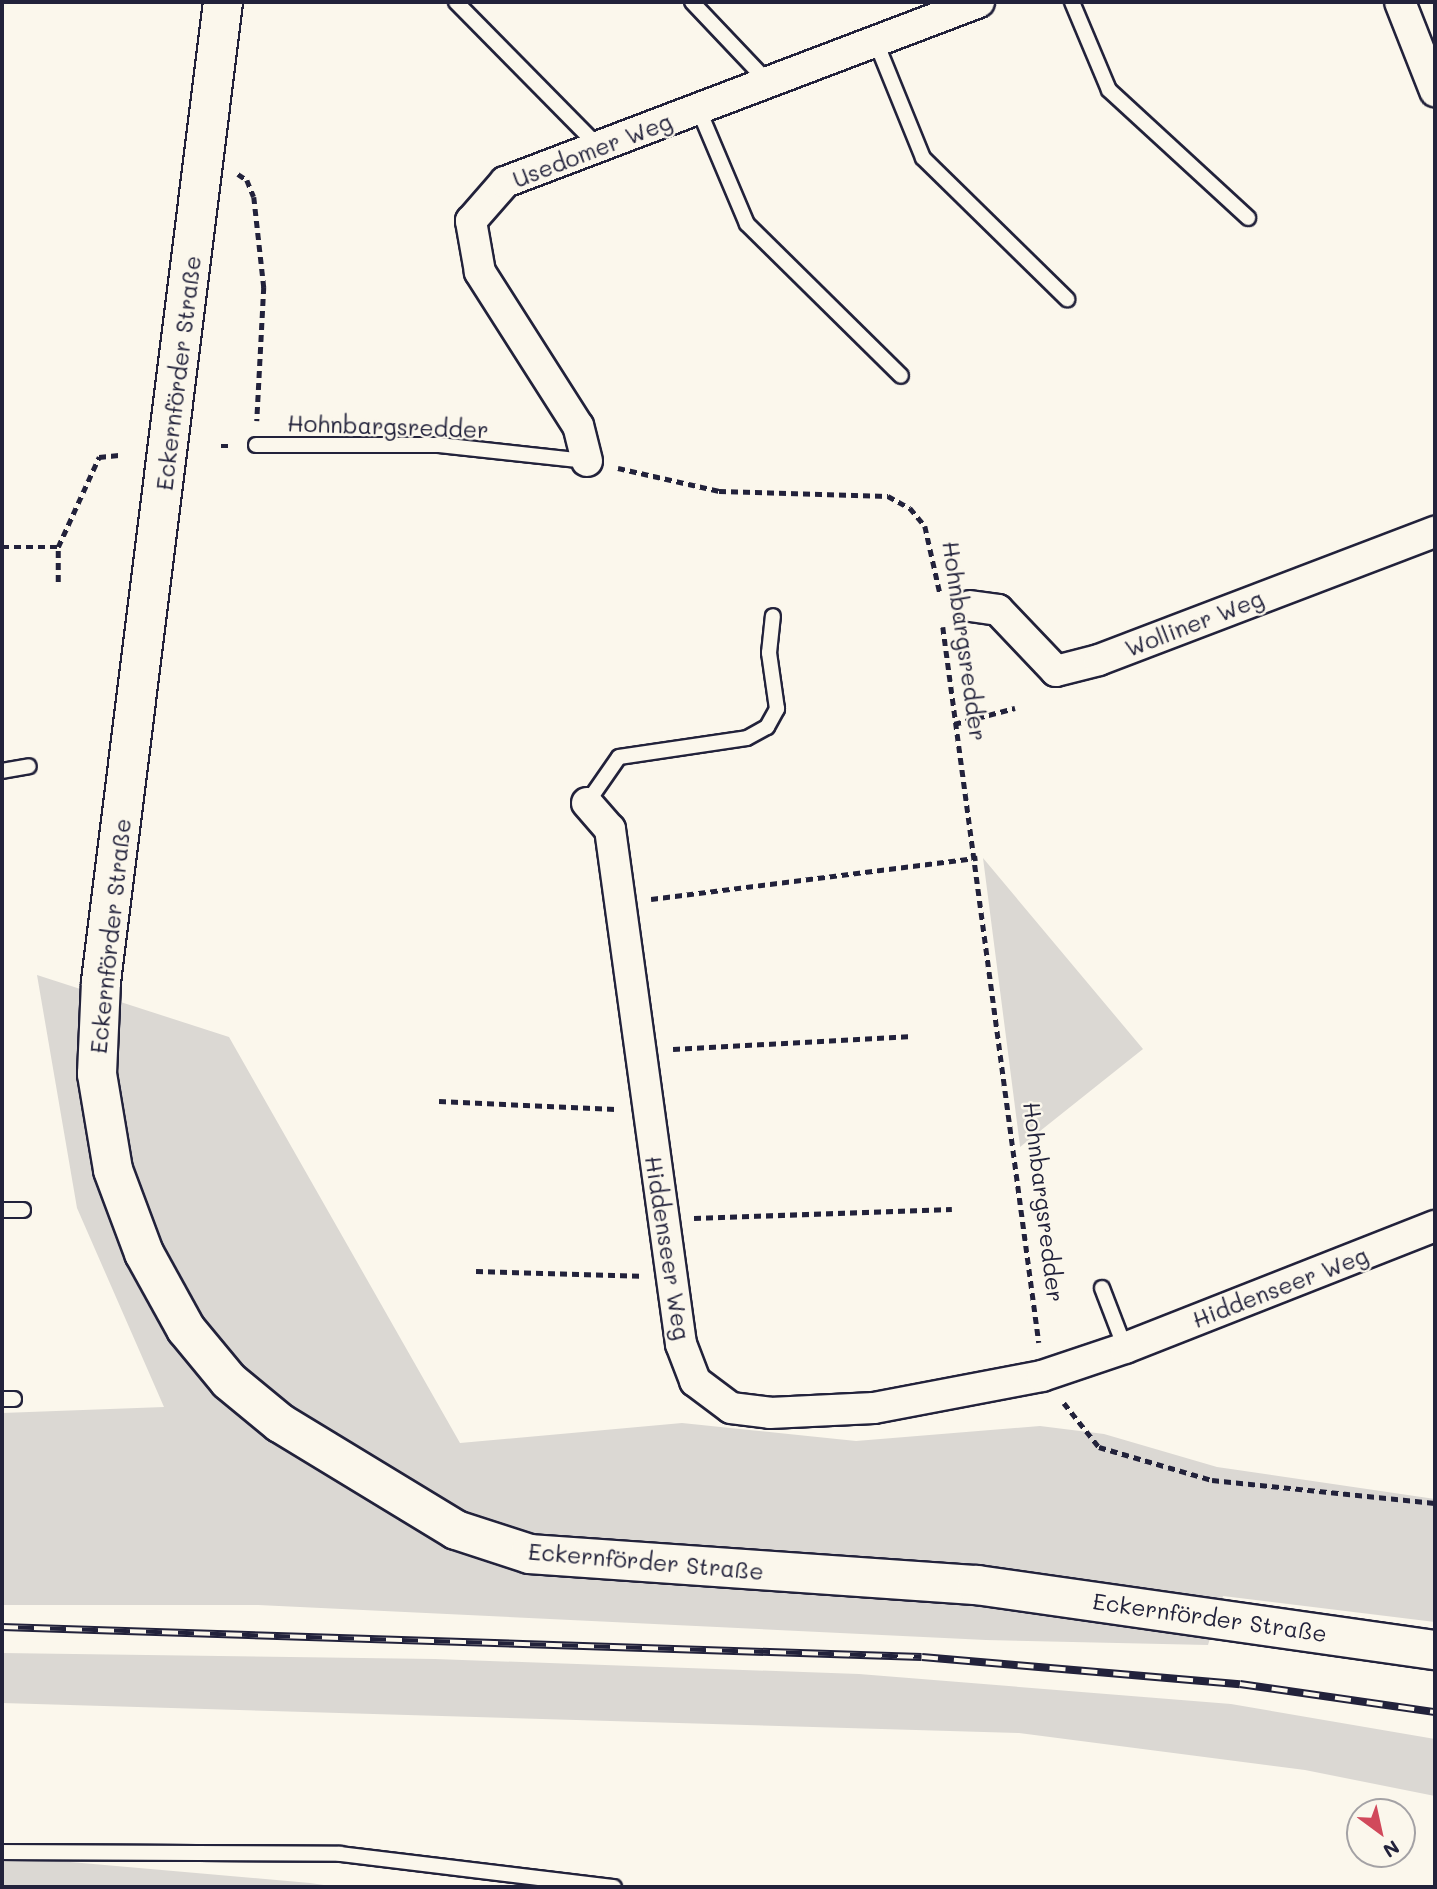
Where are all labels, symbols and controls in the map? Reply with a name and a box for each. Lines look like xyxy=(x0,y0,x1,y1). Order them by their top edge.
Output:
street label: Usedomer Weg xyxy=(509,107,675,193)
street label: Eckernförder Straße xyxy=(150,254,206,492)
street label: Hohnbargsredder xyxy=(287,409,489,443)
street label: Hohnbargsredder xyxy=(937,539,993,743)
street label: Wolliner Weg xyxy=(1121,584,1267,662)
street label: Eckernförder Straße xyxy=(84,817,136,1055)
street label: Hohnbargsredder xyxy=(1018,1100,1070,1304)
street label: Hiddenseer Weg xyxy=(640,1154,696,1342)
street label: Hiddenseer Weg xyxy=(1188,1241,1372,1333)
street label: Eckernförder Straße xyxy=(527,1537,765,1585)
street label: Eckernförder Straße xyxy=(1091,1587,1329,1647)
north arrow xyxy=(1346,1798,1416,1868)
text: N xyxy=(1379,1835,1404,1864)

